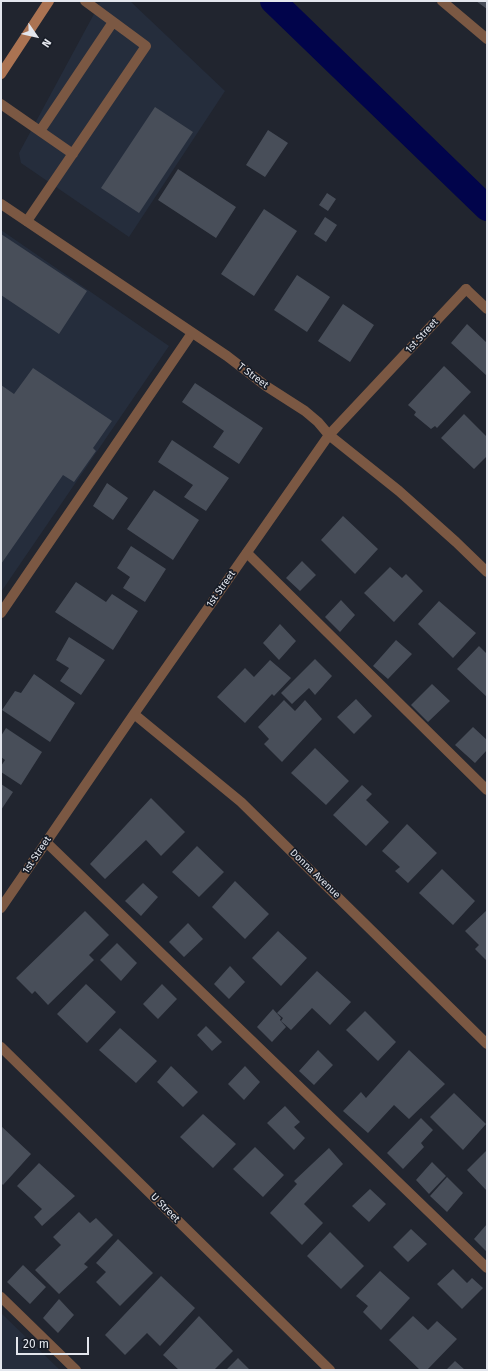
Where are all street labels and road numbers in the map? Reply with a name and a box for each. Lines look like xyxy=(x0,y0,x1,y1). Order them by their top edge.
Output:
street label: 1st Street xyxy=(403,316,441,356)
street label: T Street xyxy=(235,361,271,391)
street label: 1st Street xyxy=(204,568,238,610)
street label: 1st Street xyxy=(20,834,54,876)
street label: Donna Avenue xyxy=(287,847,343,901)
street label: U Street xyxy=(148,1191,182,1225)

